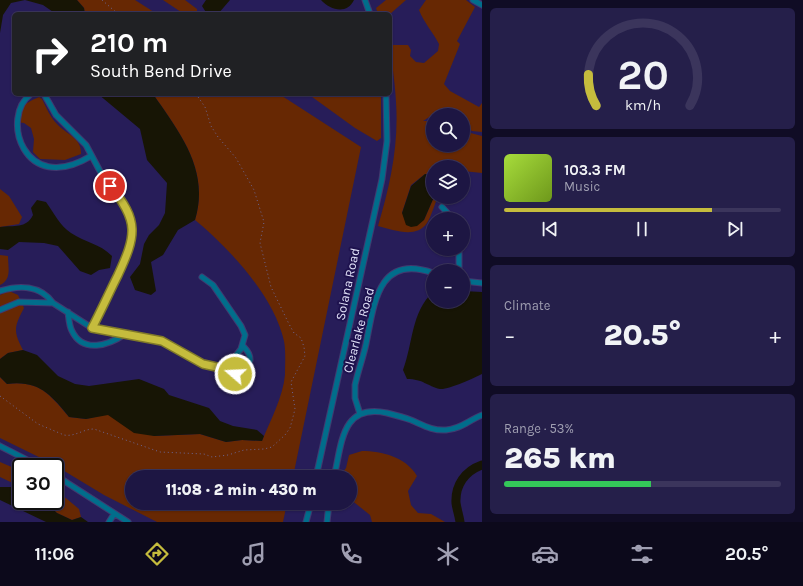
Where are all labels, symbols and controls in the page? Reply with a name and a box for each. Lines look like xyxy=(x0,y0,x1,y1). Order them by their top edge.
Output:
text: 210 m xyxy=(90,26,168,59)
icon: right xyxy=(24,28,76,80)
text: 20 xyxy=(617,51,668,99)
text: South Bend Drive xyxy=(90,60,232,82)
text: km/h xyxy=(624,97,661,114)
map controls xyxy=(426,108,470,308)
button: search xyxy=(426,108,470,152)
button: layers xyxy=(426,160,470,204)
text: 103.3 FM xyxy=(564,161,626,179)
pin xyxy=(93,169,127,203)
icon: arrive xyxy=(99,175,121,197)
text: Music xyxy=(564,179,600,194)
button: + xyxy=(426,212,470,256)
icon: previous xyxy=(539,218,561,240)
icon: pause xyxy=(631,218,653,240)
icon: next xyxy=(724,218,746,240)
street label: Solana Road xyxy=(332,246,362,322)
button: − xyxy=(426,264,470,308)
street label: Clearlake Road xyxy=(340,286,377,375)
text: Climate xyxy=(504,298,550,313)
text: 20.5° xyxy=(604,317,681,353)
text: − xyxy=(504,323,516,349)
text: + xyxy=(769,323,781,349)
position arrow xyxy=(214,353,256,395)
text: Range · 53% xyxy=(504,421,574,436)
text: 265 km xyxy=(504,440,616,476)
speed limit sign: 30 xyxy=(12,458,64,510)
text: 11:08 · 2 min · 430 m xyxy=(165,481,317,499)
icon: directions xyxy=(143,540,171,568)
icon: music xyxy=(240,540,268,568)
icon: phone xyxy=(337,540,365,568)
icon: climate xyxy=(434,540,462,568)
icon: car xyxy=(531,540,559,568)
icon: filters xyxy=(628,540,656,568)
text: 11:06 xyxy=(34,543,74,565)
text: 20.5° xyxy=(725,543,769,565)

